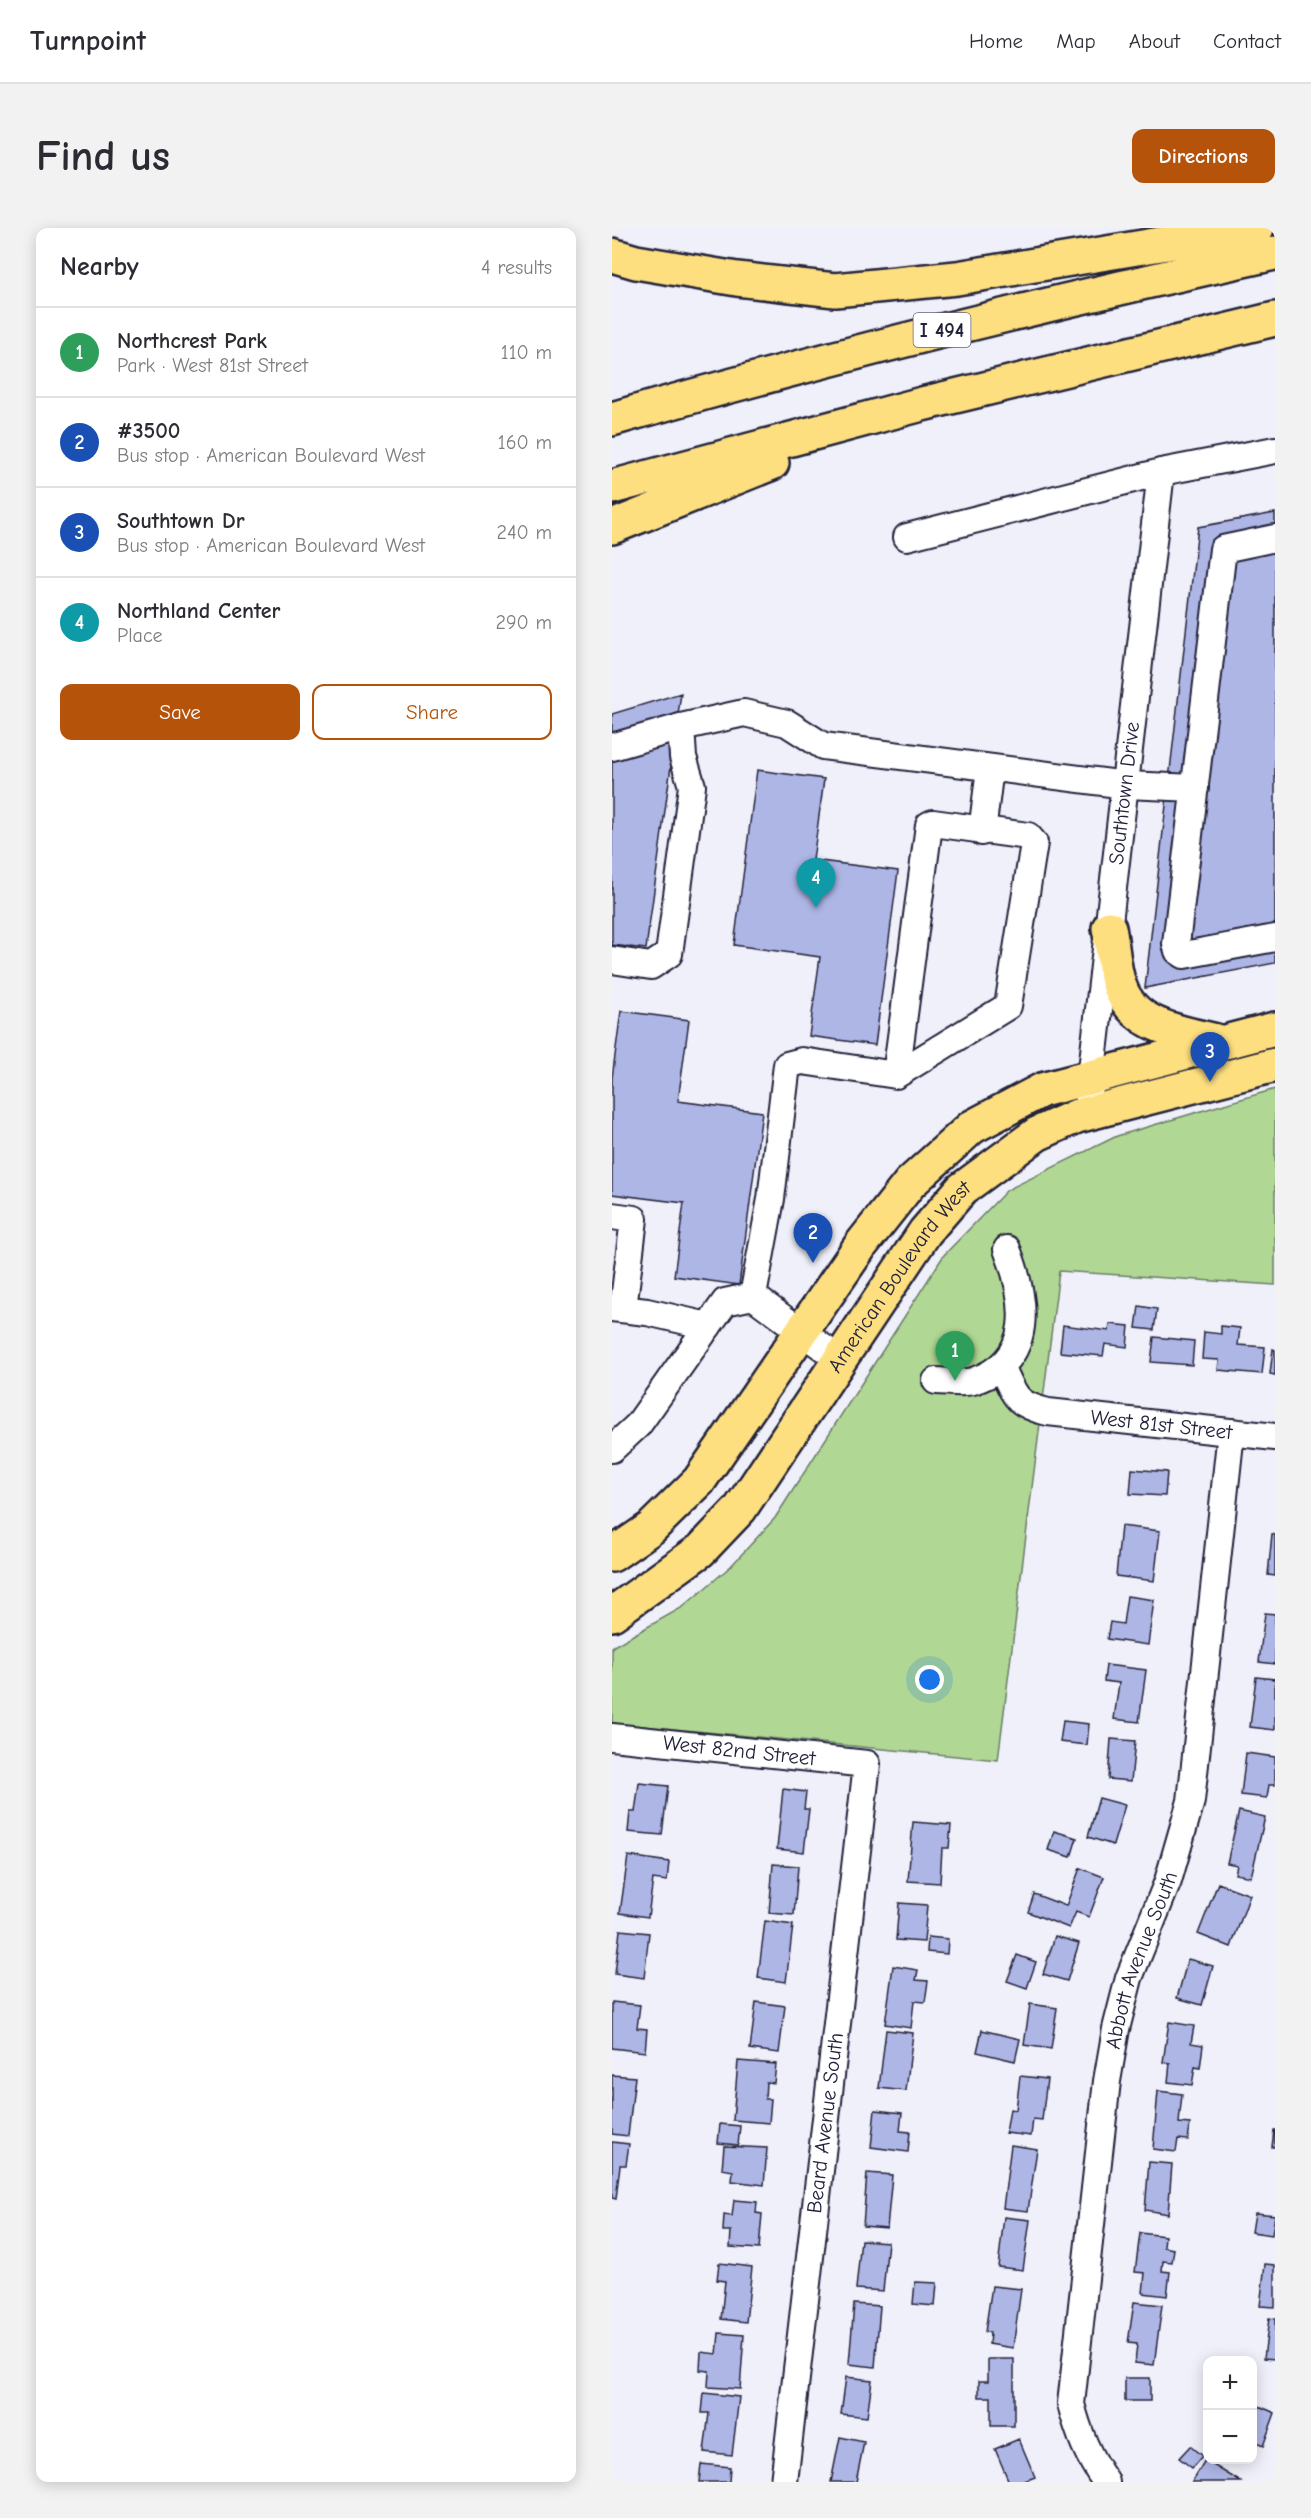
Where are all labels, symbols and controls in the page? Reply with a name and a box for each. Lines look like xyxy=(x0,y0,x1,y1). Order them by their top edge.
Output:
text: Turnpoint xyxy=(30,25,146,57)
text: Home xyxy=(969,29,1023,53)
text: Map xyxy=(1056,29,1096,53)
text: About xyxy=(1129,29,1180,53)
text: Contact xyxy=(1213,29,1281,53)
button: Directions xyxy=(1132,129,1275,183)
text: Find us xyxy=(36,132,170,181)
text: Nearby xyxy=(60,252,139,282)
text: 4 results xyxy=(481,256,552,279)
road number: I 494 xyxy=(914,313,970,347)
text: Northcrest Park xyxy=(117,328,267,354)
text: 1 xyxy=(76,341,83,364)
text: 110 m xyxy=(501,341,552,364)
text: Park · West 81st Street xyxy=(117,354,308,377)
text: #3500 xyxy=(117,418,180,444)
text: 2 xyxy=(75,431,84,454)
text: 160 m xyxy=(498,431,552,454)
text: Bus stop · American Boulevard West xyxy=(117,444,425,467)
text: Southtown Dr xyxy=(117,508,245,534)
text: 3 xyxy=(75,521,84,544)
text: 240 m xyxy=(497,521,552,544)
text: Bus stop · American Boulevard West xyxy=(117,534,425,557)
text: Northland Center xyxy=(117,598,280,624)
text: 4 xyxy=(75,611,84,634)
text: 290 m xyxy=(496,611,552,634)
text: Place xyxy=(117,624,163,647)
button: Save xyxy=(60,684,300,740)
button: Share xyxy=(312,684,552,740)
street label: Southtown Drive xyxy=(1104,720,1144,866)
pin: 4 xyxy=(796,858,836,908)
pin: 3 xyxy=(1190,1032,1230,1082)
street label: American Boulevard West xyxy=(823,1175,976,1377)
pin: 2 xyxy=(794,1214,832,1263)
pin: 1 xyxy=(936,1332,974,1381)
street label: West 81st Street xyxy=(1089,1405,1235,1444)
your location xyxy=(915,1665,944,1694)
street label: West 82nd Street xyxy=(662,1730,818,1771)
street label: Abbott Avenue South xyxy=(1101,1869,1182,2051)
street label: Beard Avenue South xyxy=(802,2031,848,2215)
map controls xyxy=(1203,2356,1257,2464)
button: + xyxy=(1203,2356,1257,2410)
button: − xyxy=(1203,2410,1257,2464)

